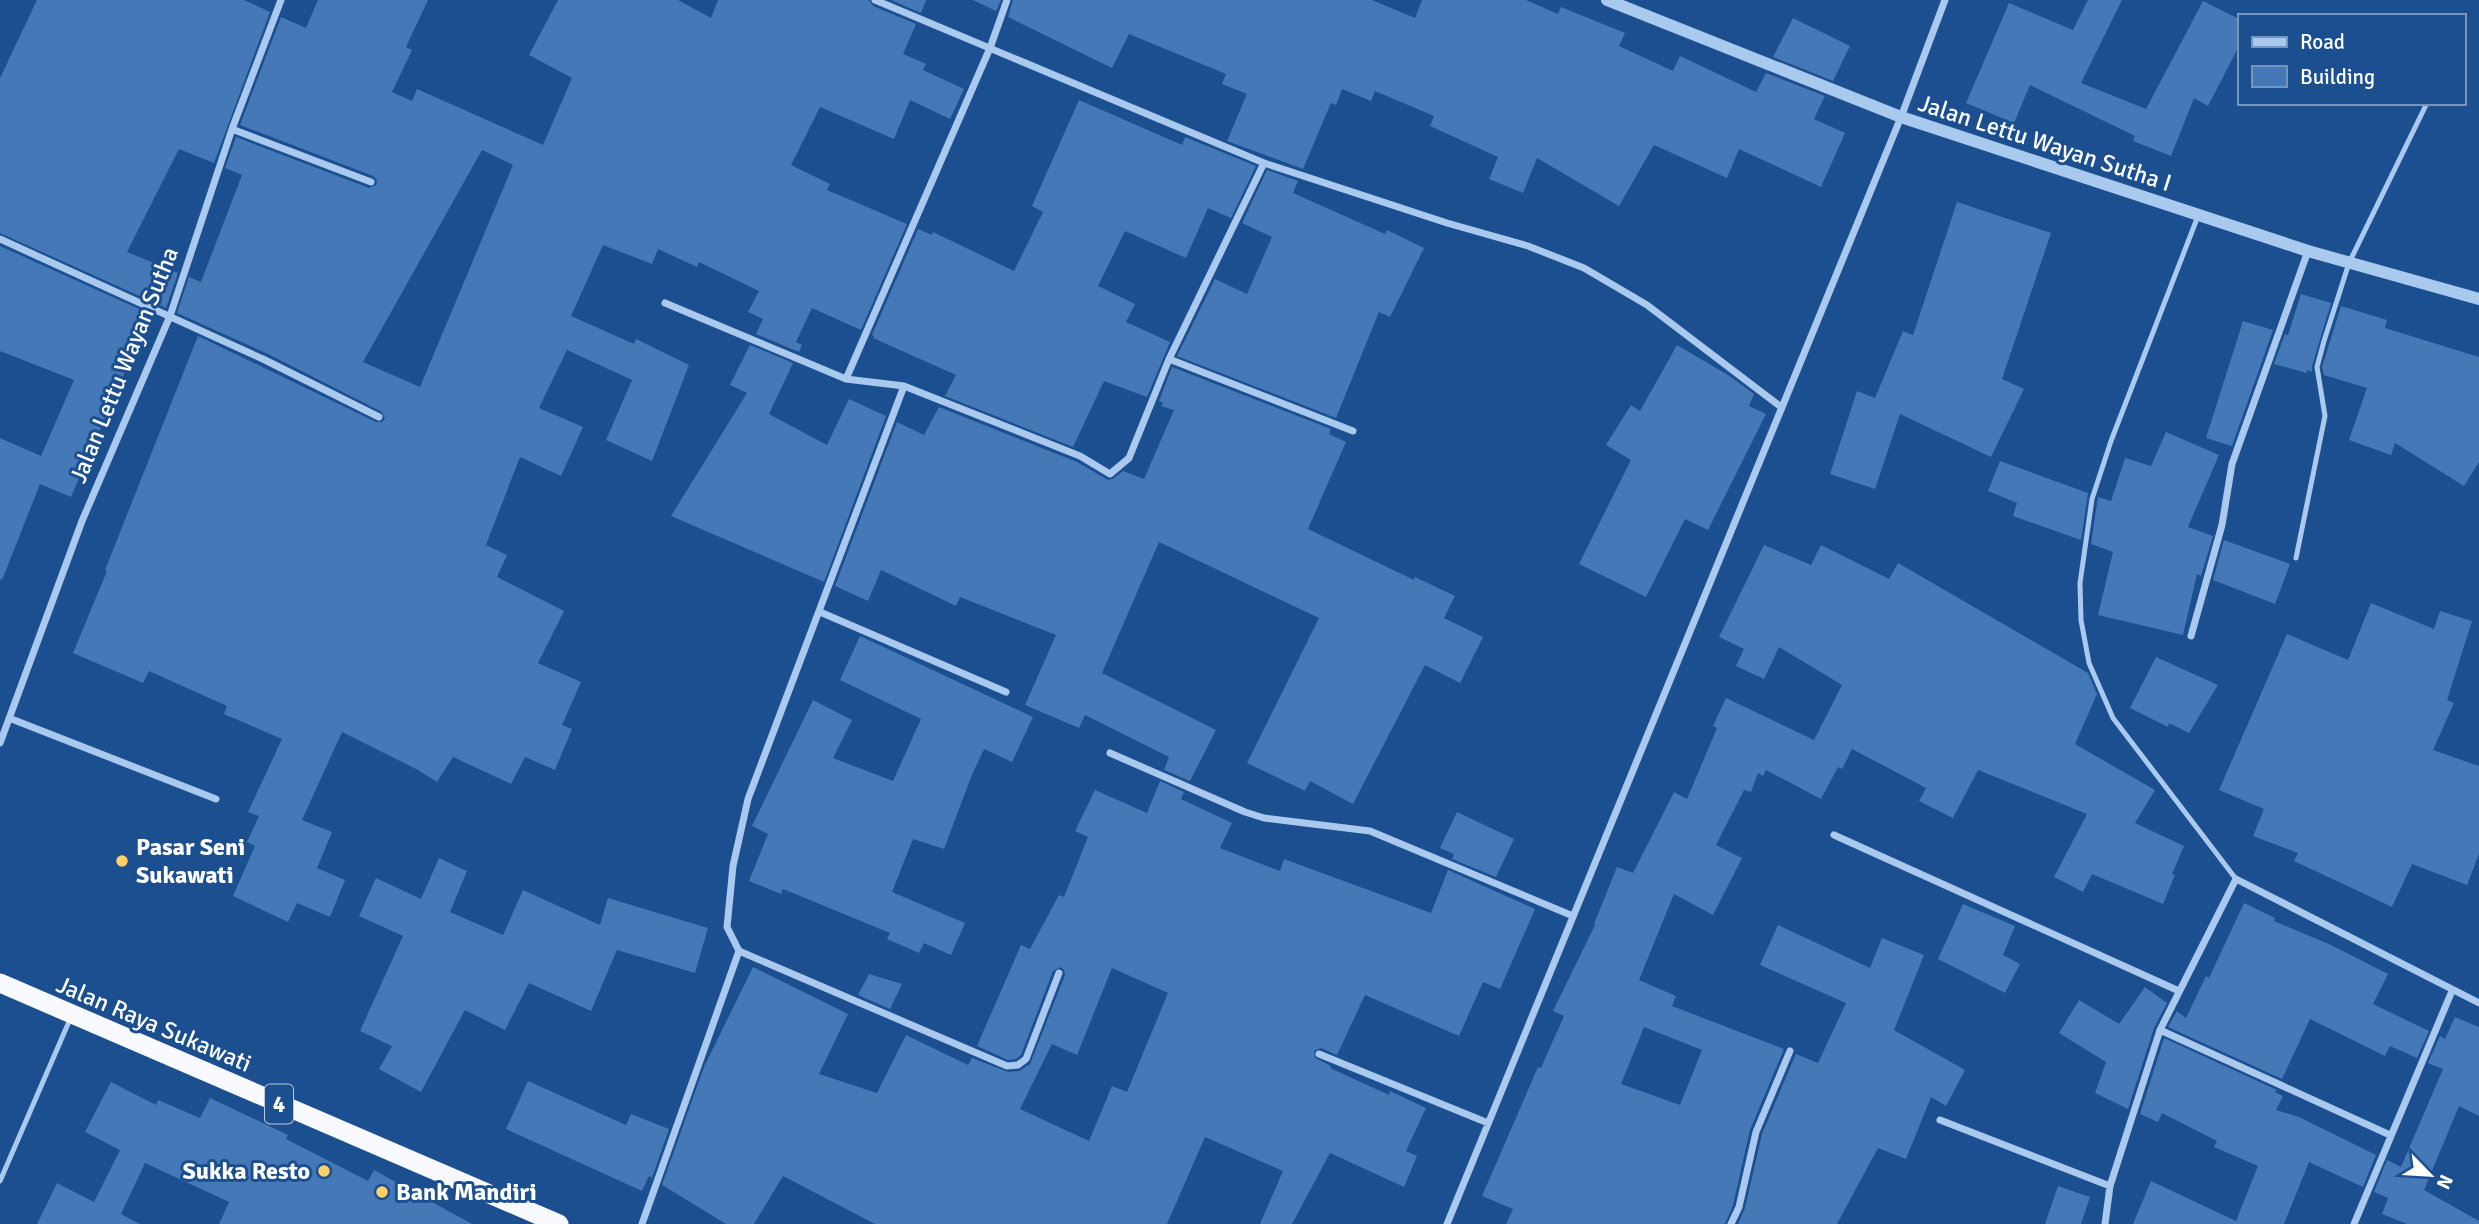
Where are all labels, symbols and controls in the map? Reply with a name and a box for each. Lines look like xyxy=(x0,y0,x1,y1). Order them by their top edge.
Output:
legend xyxy=(2238,14,2465,105)
text: Road xyxy=(2300,29,2345,55)
text: Building xyxy=(2300,64,2375,90)
street label: Jalan Lettu Wayan Sutha I xyxy=(1915,88,2175,198)
street label: Jalan Lettu Wayan Sutha xyxy=(63,243,185,487)
place label: Pasar Seni Sukawati xyxy=(136,832,245,890)
marker: Pasar Seni Sukawati xyxy=(114,853,130,869)
street label: Jalan Raya Sukawati xyxy=(52,969,256,1079)
road number: 4 xyxy=(265,1084,293,1124)
north arrow xyxy=(2395,1140,2465,1210)
place label: Sukka Resto xyxy=(182,1156,310,1186)
marker: Sukka Resto xyxy=(316,1163,332,1179)
text: N xyxy=(2431,1171,2458,1193)
place label: Bank Mandiri xyxy=(396,1177,537,1207)
marker: Bank Mandiri xyxy=(374,1184,390,1200)

